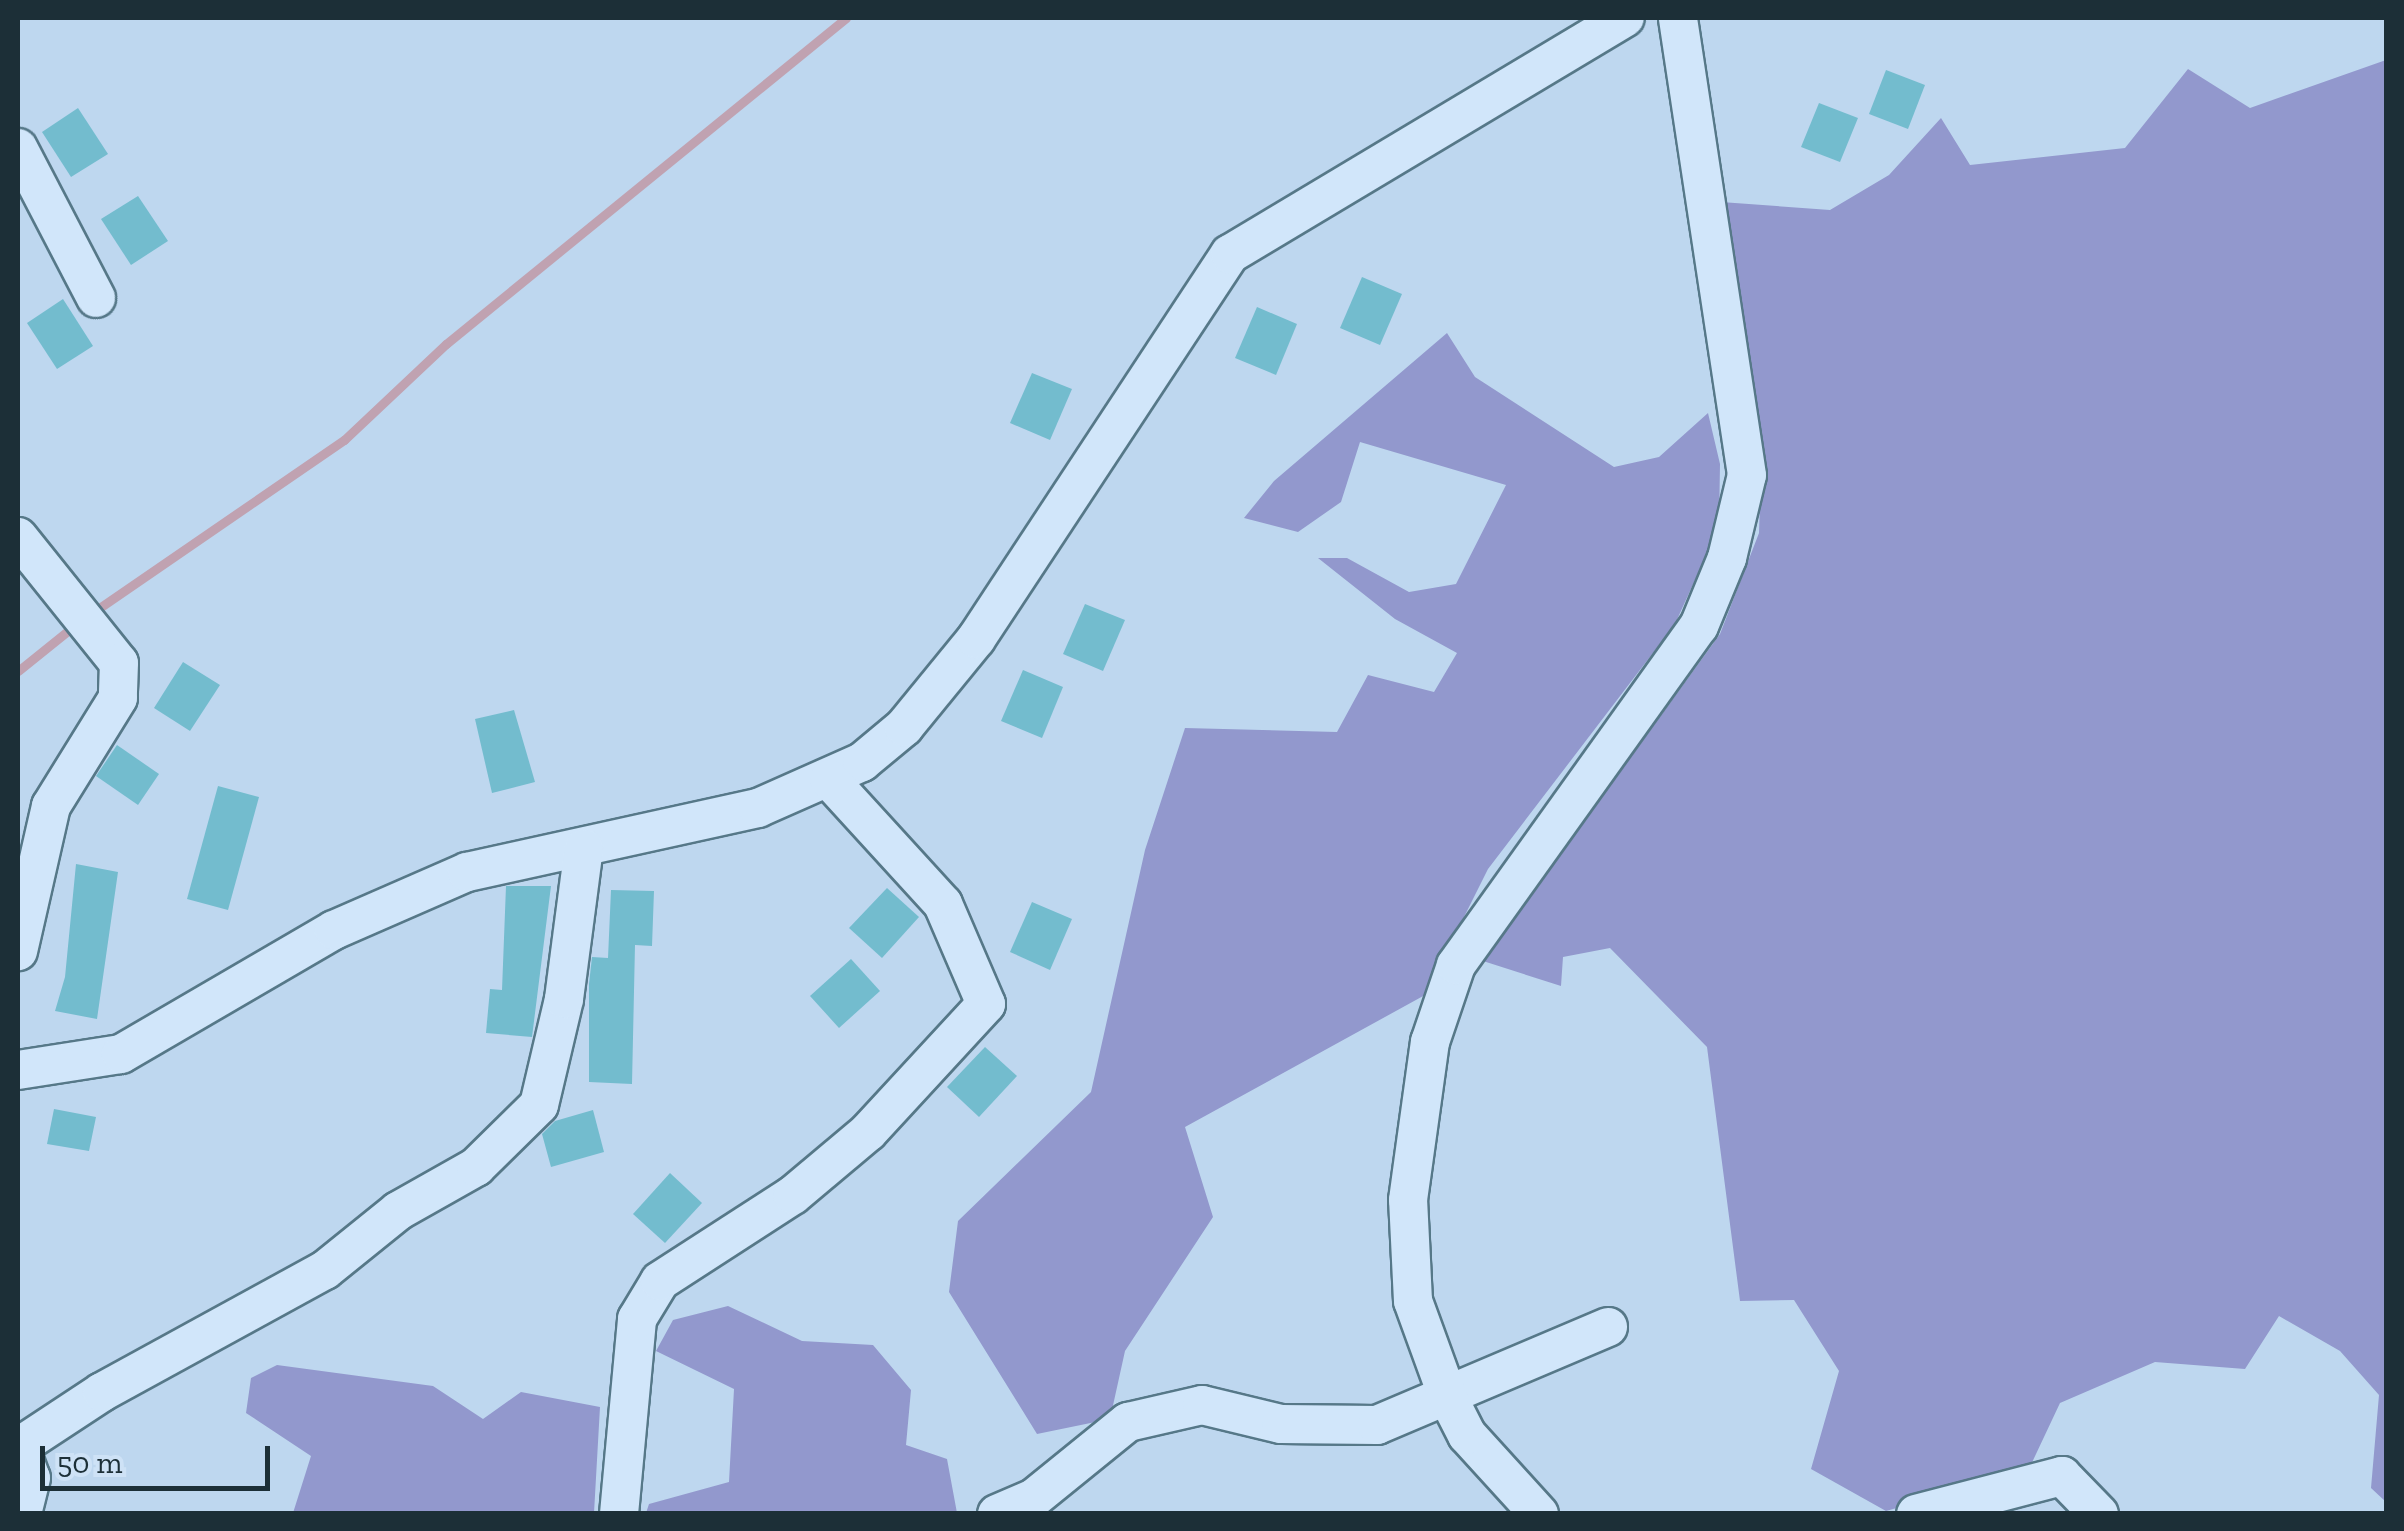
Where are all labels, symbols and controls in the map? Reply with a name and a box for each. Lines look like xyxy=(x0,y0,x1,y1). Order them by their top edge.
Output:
scale bar xyxy=(45,1426,275,1488)
text: 50 m xyxy=(57,1445,122,1481)

